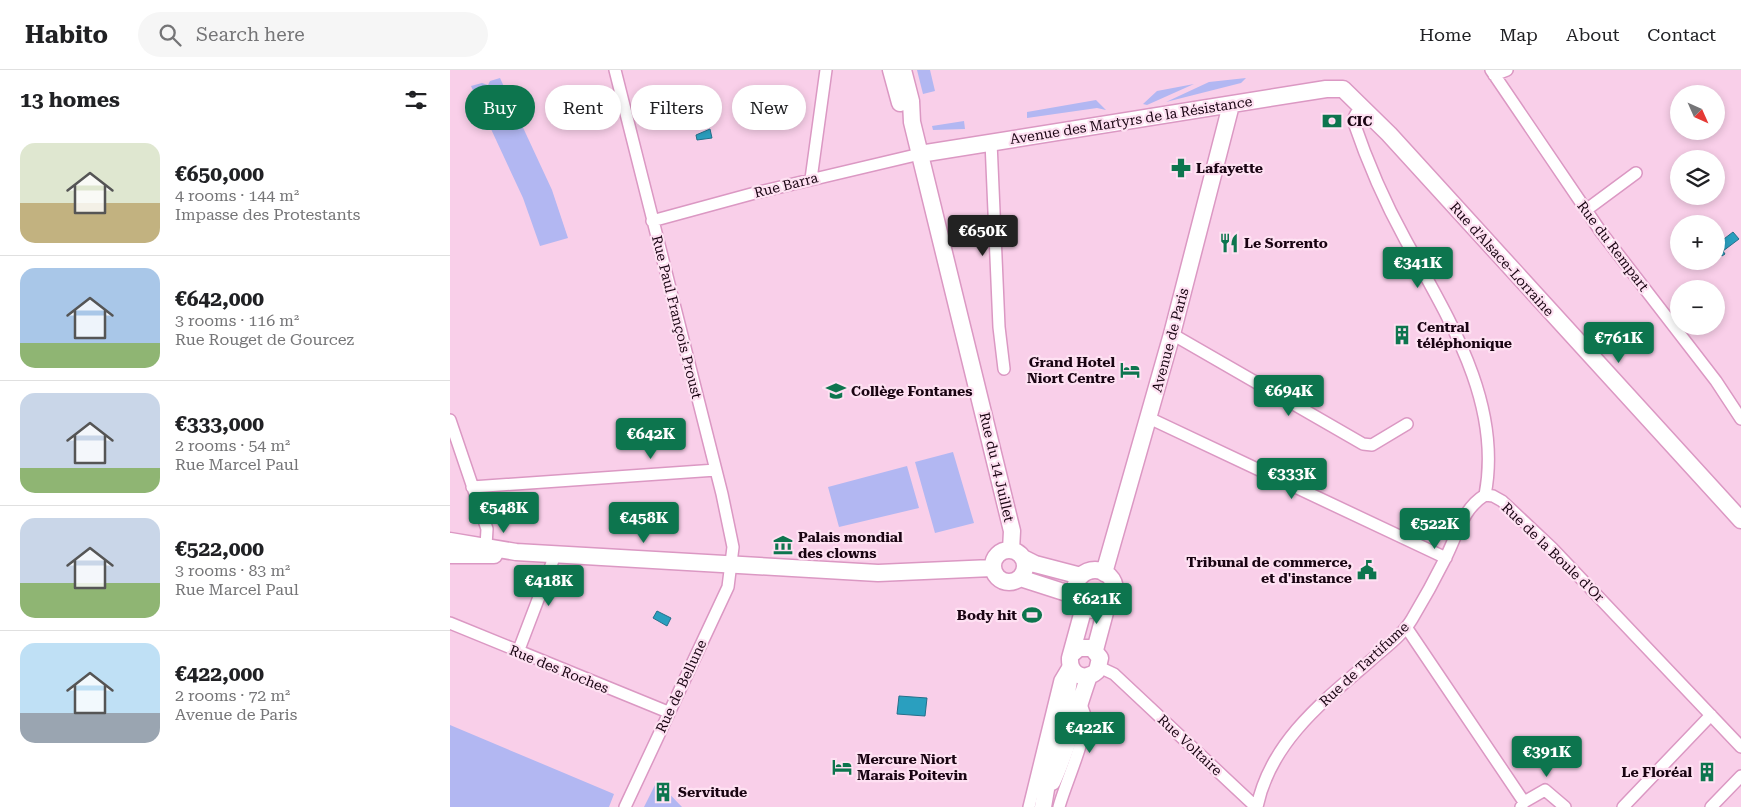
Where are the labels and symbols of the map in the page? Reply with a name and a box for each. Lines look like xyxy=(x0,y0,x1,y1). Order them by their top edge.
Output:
north arrow xyxy=(1670,85,1725,140)
street label: Avenue des Martyrs de la Résistance xyxy=(1009,93,1254,147)
bank icon: CIC xyxy=(1321,110,1343,132)
place label: CIC xyxy=(1347,113,1372,129)
pharmacy icon: Lafayette xyxy=(1170,157,1192,179)
place label: Lafayette xyxy=(1196,160,1263,176)
street label: Rue Barra xyxy=(752,169,820,201)
street label: Rue du Rempart xyxy=(1574,198,1652,294)
street label: Rue d'Alsace-Lorraine xyxy=(1447,199,1558,319)
pin: €650K xyxy=(948,214,1018,257)
restaurant icon: Le Sorrento xyxy=(1218,232,1240,254)
street label: Rue Paul François Proust xyxy=(649,234,705,400)
place label: Le Sorrento xyxy=(1244,235,1328,251)
pin: €341K xyxy=(1383,246,1453,289)
street label: Avenue de Paris xyxy=(1148,286,1192,394)
place label: Central téléphonique xyxy=(1417,319,1512,351)
pin: €761K xyxy=(1584,322,1654,364)
building icon: Central téléphonique xyxy=(1391,324,1413,346)
place label: Grand Hotel Niort Centre xyxy=(1027,354,1115,386)
hotel icon: Grand Hotel Niort Centre xyxy=(1119,359,1141,381)
pin: €694K xyxy=(1254,374,1324,417)
school or university icon: Collège Fontanes xyxy=(825,380,847,402)
place label: Collège Fontanes xyxy=(851,383,973,399)
street label: Rue du 14 Juillet xyxy=(977,410,1017,524)
pin: €642K xyxy=(616,418,686,460)
pin: €333K xyxy=(1257,458,1327,500)
pin: €548K xyxy=(469,492,539,534)
street label: Rue de la Boule d'Or xyxy=(1499,499,1608,605)
pin: €458K xyxy=(609,502,679,544)
pin: €522K xyxy=(1400,508,1470,550)
place label: Palais mondial des clowns xyxy=(798,529,903,561)
museum icon: Palais mondial des clowns xyxy=(772,534,794,556)
place label: Tribunal de commerce, et d'instance xyxy=(1186,554,1352,586)
public building icon: Tribunal de commerce, et d'instance xyxy=(1356,559,1378,581)
pin: €418K xyxy=(514,564,584,607)
pin: €621K xyxy=(1062,582,1132,625)
sports icon: Body hit xyxy=(1021,604,1043,626)
place label: Body hit xyxy=(957,607,1017,623)
street label: Rue de Tartifume xyxy=(1316,618,1412,709)
street label: Rue de Bellune xyxy=(652,637,710,735)
street label: Rue des Roches xyxy=(507,642,611,696)
street label: Rue Voltaire xyxy=(1155,711,1226,779)
pin: €422K xyxy=(1055,712,1125,754)
pin: €391K xyxy=(1512,736,1582,778)
place label: Mercure Niort Marais Poitevin xyxy=(857,751,968,783)
hotel icon: Mercure Niort Marais Poitevin xyxy=(831,756,853,778)
building icon: Le Floréal xyxy=(1696,761,1718,783)
place label: Le Floréal xyxy=(1622,764,1692,780)
building icon: Servitude xyxy=(652,781,674,803)
place label: Servitude xyxy=(678,784,747,800)

